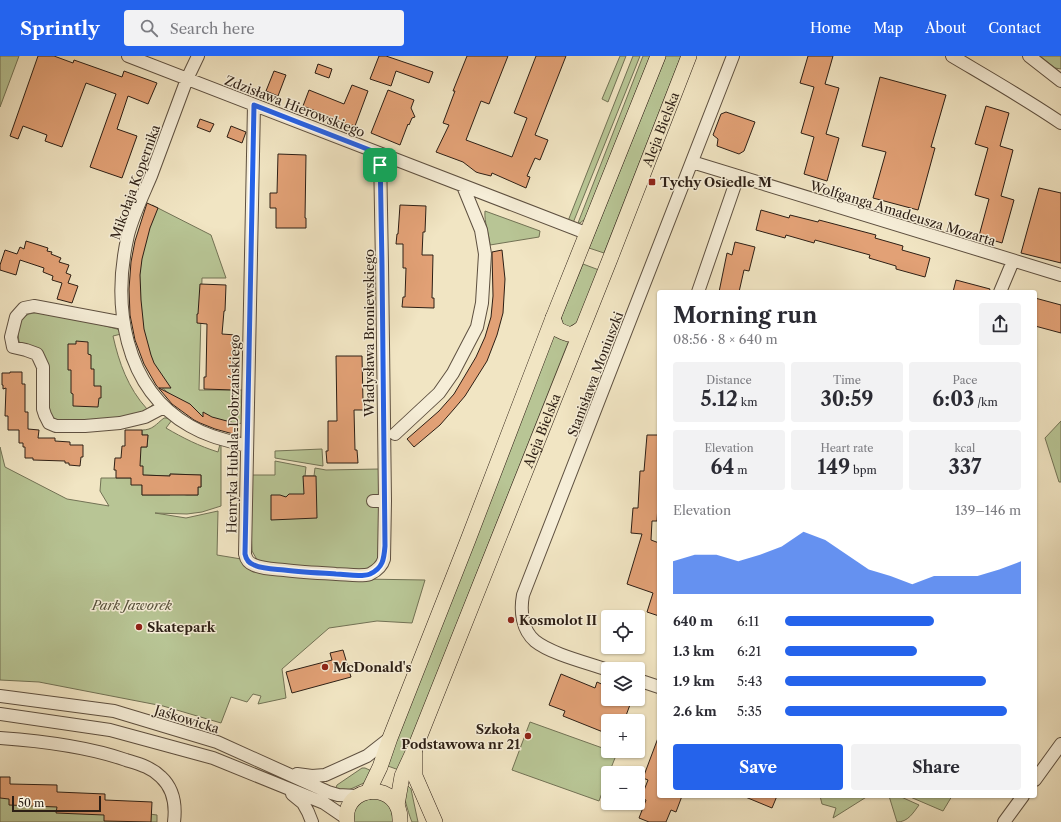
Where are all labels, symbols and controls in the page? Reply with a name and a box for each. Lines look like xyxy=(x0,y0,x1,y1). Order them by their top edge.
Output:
search box xyxy=(124,10,404,46)
text: Sprintly xyxy=(20,17,100,40)
icon: search xyxy=(138,17,160,39)
text: Search here xyxy=(170,19,255,38)
text: Home xyxy=(810,19,851,37)
text: Map xyxy=(873,19,903,37)
text: About xyxy=(925,19,966,37)
text: Contact xyxy=(988,19,1041,37)
street label: Zdzisława Hierowskiego xyxy=(223,72,367,140)
street label: Aleja Bielska xyxy=(638,90,682,170)
street label: Mikołaja Kopernika xyxy=(107,122,163,242)
pin xyxy=(363,148,397,182)
icon: arrive xyxy=(369,154,391,176)
place label: Tychy Osiedle M xyxy=(660,174,772,190)
marker: Tychy Osiedle M xyxy=(647,177,657,187)
street label: Wolfganga Amadeusza Mozarta xyxy=(807,177,998,249)
street label: Władysława Broniewskiego xyxy=(361,249,377,418)
text: Morning run xyxy=(673,302,817,329)
button: share xyxy=(979,303,1021,345)
street label: Stanisława Moniuszki xyxy=(564,309,626,439)
text: 08:56 · 8 × 640 m xyxy=(673,331,778,347)
street label: Henryka Hubala-Dobrzańskiego xyxy=(223,334,243,534)
text: Distance xyxy=(706,373,752,387)
text: Time xyxy=(833,373,861,387)
text: Pace xyxy=(953,373,977,387)
text: 5.12 xyxy=(701,387,738,411)
text: 30:59 xyxy=(821,387,873,411)
text: 6:03 xyxy=(932,387,974,411)
street label: Aleja Bielska xyxy=(519,391,564,471)
text: km xyxy=(738,395,757,409)
text: /km xyxy=(974,395,998,409)
text: Elevation xyxy=(704,441,754,455)
text: Heart rate xyxy=(820,441,874,455)
text: kcal xyxy=(955,441,975,455)
text: 64 xyxy=(711,455,734,479)
text: 149 xyxy=(817,455,850,479)
text: 337 xyxy=(948,455,982,479)
text: m xyxy=(734,463,748,477)
text: bpm xyxy=(850,463,877,477)
text: Elevation xyxy=(673,502,731,518)
text: 139–146 m xyxy=(955,502,1021,518)
park label: Park Jaworek xyxy=(91,597,172,613)
map controls xyxy=(601,610,645,810)
button: locate xyxy=(601,610,645,654)
place label: Kosmolot II xyxy=(519,612,597,628)
text: 640 m xyxy=(673,613,713,629)
text: 6:11 xyxy=(737,613,759,629)
marker: Kosmolot II xyxy=(506,615,516,625)
place label: Skatepark xyxy=(147,619,216,635)
marker: Skatepark xyxy=(134,622,144,632)
text: 1.3 km xyxy=(673,643,715,659)
text: 6:21 xyxy=(737,643,761,659)
place label: McDonald's xyxy=(333,659,412,675)
marker: McDonald's xyxy=(320,662,330,672)
button: layers xyxy=(601,662,645,706)
text: 1.9 km xyxy=(673,673,715,689)
text: 5:43 xyxy=(737,673,762,689)
street label: Jaśkowicka xyxy=(151,701,222,737)
text: 2.6 km xyxy=(673,703,717,719)
text: 5:35 xyxy=(737,703,762,719)
button: + xyxy=(601,714,645,758)
place label: Szkoła Podstawowa nr 21 xyxy=(401,721,520,752)
marker: Szkoła Podstawowa nr 21 xyxy=(523,731,533,741)
button: Save xyxy=(673,744,843,790)
button: Share xyxy=(851,744,1021,790)
button: − xyxy=(601,766,645,810)
scale bar xyxy=(12,794,101,813)
text: 50 m xyxy=(18,796,44,810)

